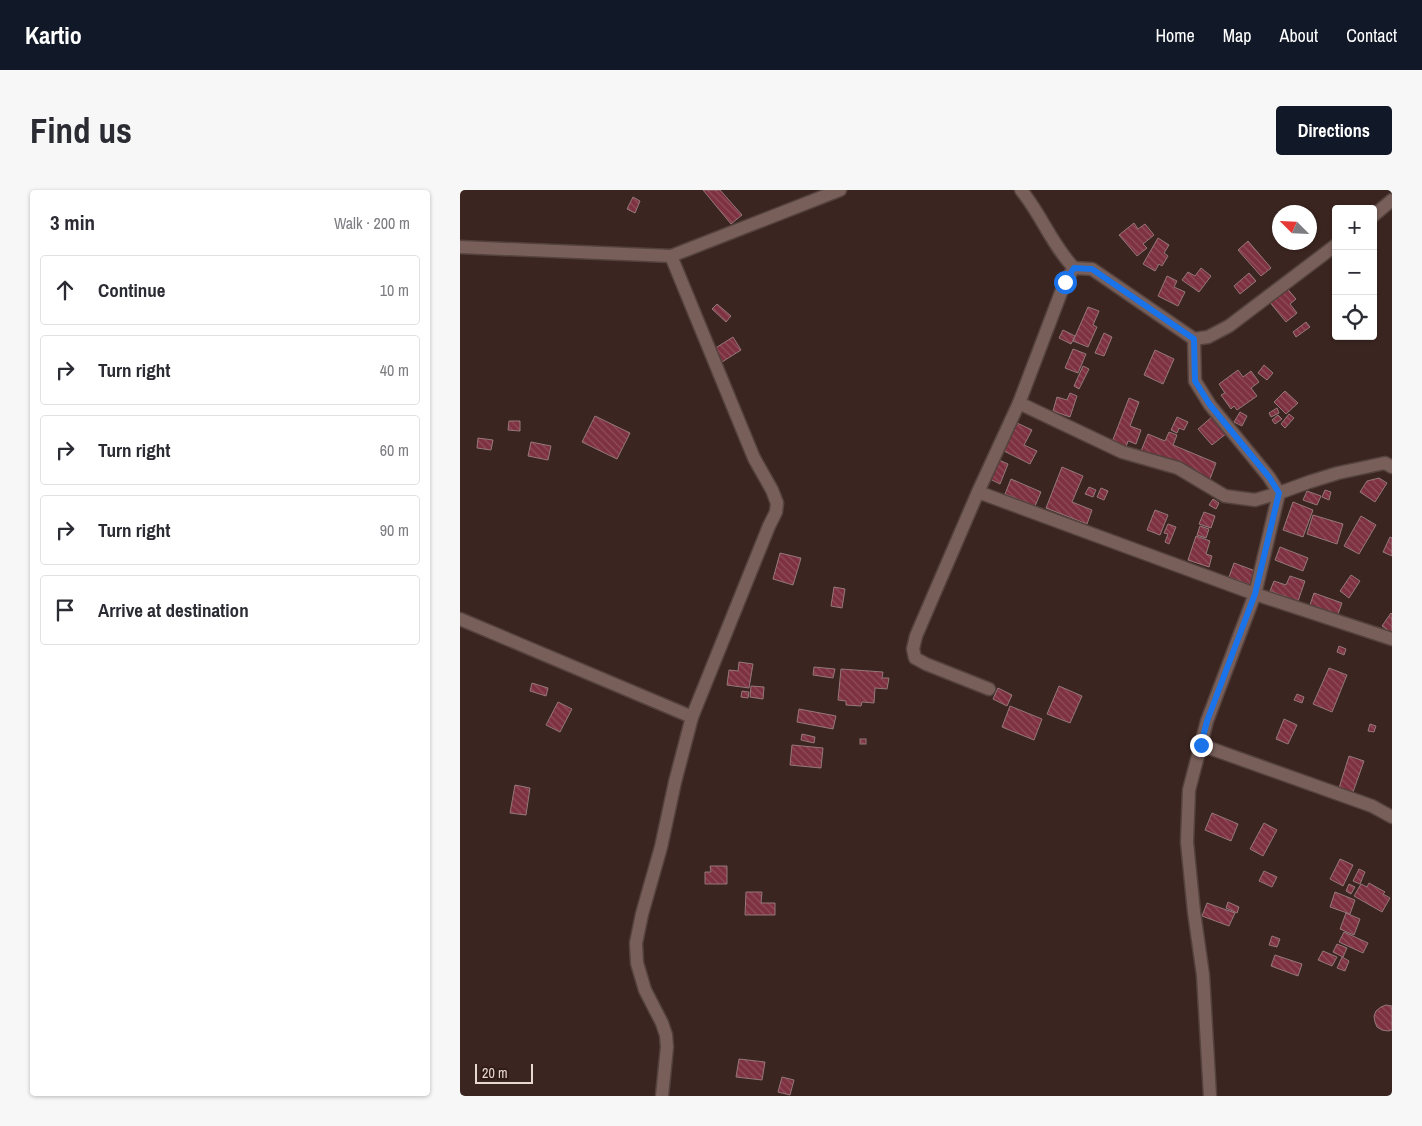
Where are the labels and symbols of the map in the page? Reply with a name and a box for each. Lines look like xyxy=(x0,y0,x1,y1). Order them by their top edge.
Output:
north arrow xyxy=(1272,205,1317,250)
route start xyxy=(1054,271,1077,294)
route end xyxy=(1190,734,1213,757)
scale bar xyxy=(475,1061,532,1084)

